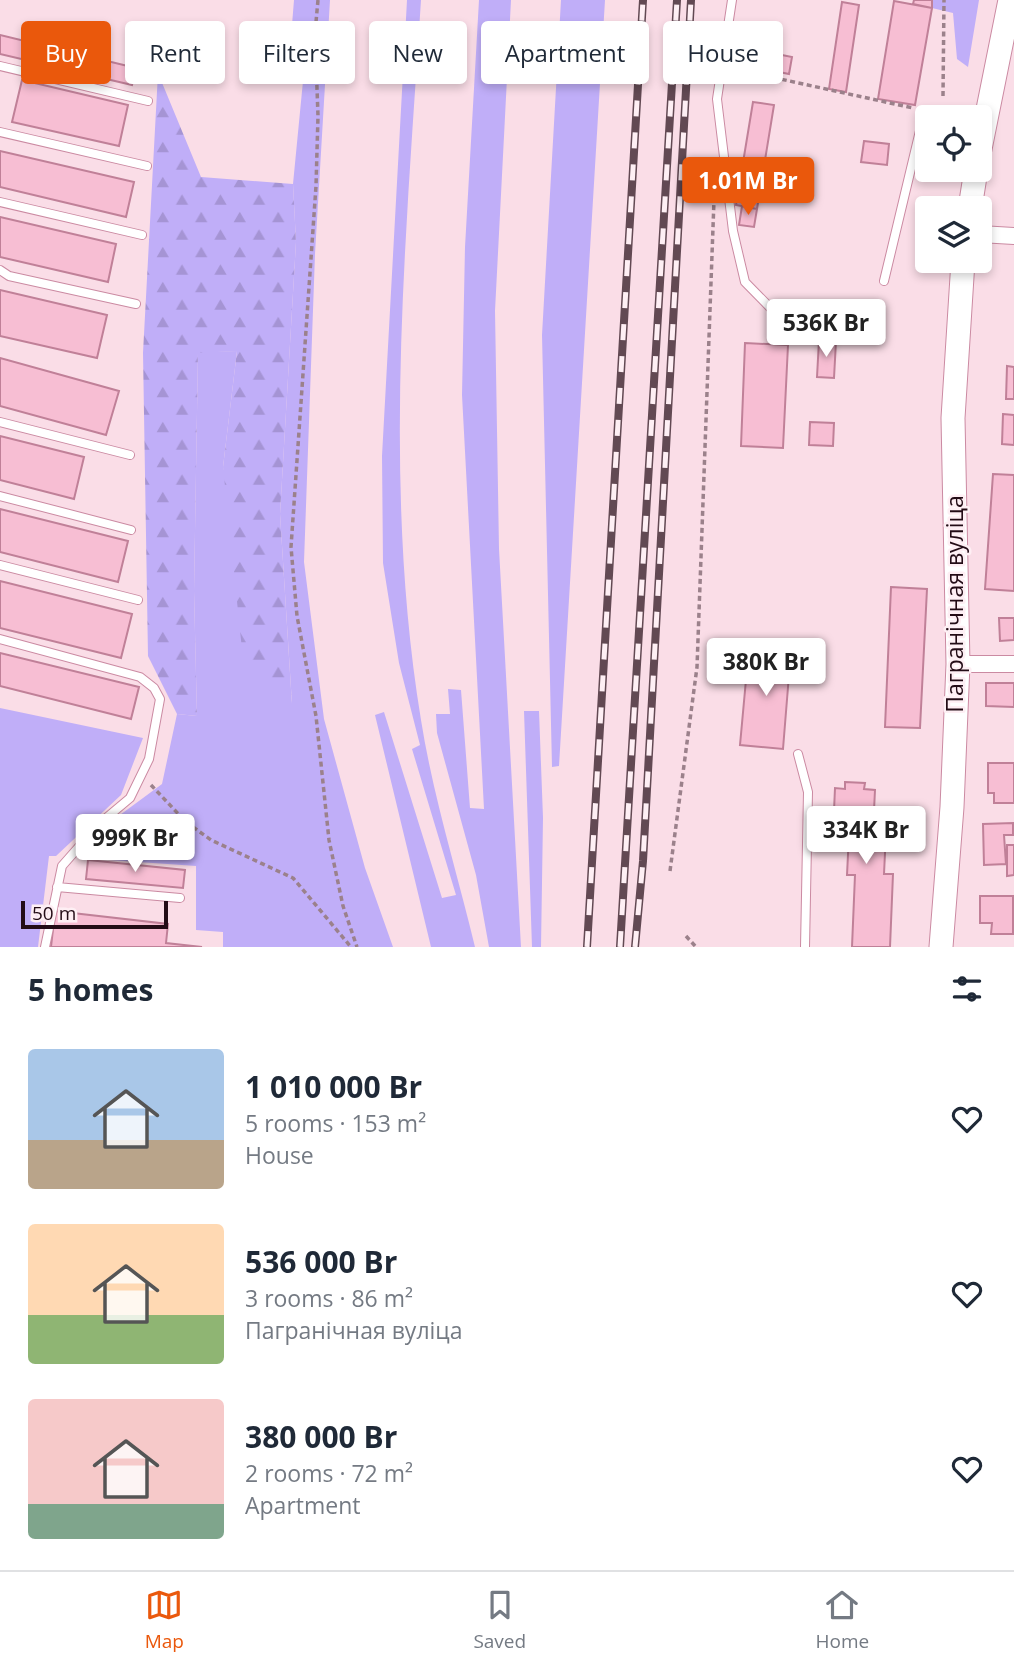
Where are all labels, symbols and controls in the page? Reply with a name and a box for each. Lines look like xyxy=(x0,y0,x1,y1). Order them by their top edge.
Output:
chip: Buy xyxy=(21,21,111,84)
chip: Rent xyxy=(125,21,225,84)
chip: Filters xyxy=(239,21,355,84)
chip: New xyxy=(369,21,467,84)
chip: Apartment xyxy=(481,21,649,84)
chip: House xyxy=(663,21,783,84)
map controls xyxy=(915,105,992,273)
button: locate xyxy=(915,105,992,182)
pin: 1.01M Br xyxy=(676,158,820,217)
text: 1.01M Br xyxy=(698,164,798,196)
button: layers xyxy=(915,196,992,273)
pin: 536K Br xyxy=(761,300,891,359)
text: 536K Br xyxy=(783,306,869,338)
street label: Пагранічная вуліца xyxy=(938,495,970,713)
pin: 380K Br xyxy=(701,638,831,698)
text: 380K Br xyxy=(723,645,809,677)
pin: 334K Br xyxy=(801,806,931,866)
text: 334K Br xyxy=(823,813,909,845)
pin: 999K Br xyxy=(70,814,200,874)
text: 999K Br xyxy=(92,821,178,853)
scale bar xyxy=(21,898,168,930)
text: 50 m xyxy=(32,900,76,926)
text: 5 homes xyxy=(28,969,153,1010)
icon: filters xyxy=(948,970,986,1008)
text: 1 010 000 Br xyxy=(245,1066,422,1107)
icon: home xyxy=(84,1077,168,1161)
icon: heart xyxy=(948,1100,986,1138)
text: 5 rooms · 153 m² xyxy=(245,1107,426,1139)
text: House xyxy=(245,1139,314,1171)
text: 536 000 Br xyxy=(245,1241,397,1282)
icon: home xyxy=(84,1252,168,1336)
icon: heart xyxy=(948,1275,986,1313)
text: 3 rooms · 86 m² xyxy=(245,1282,413,1314)
text: Пагранічная вуліца xyxy=(245,1314,463,1346)
text: 380 000 Br xyxy=(245,1416,397,1457)
icon: home xyxy=(84,1427,168,1511)
icon: heart xyxy=(948,1450,986,1488)
text: 2 rooms · 72 m² xyxy=(245,1457,413,1489)
text: Apartment xyxy=(245,1489,361,1521)
tab: Map xyxy=(145,1586,184,1654)
tab: Saved xyxy=(473,1586,526,1654)
tab: Home xyxy=(816,1586,869,1654)

